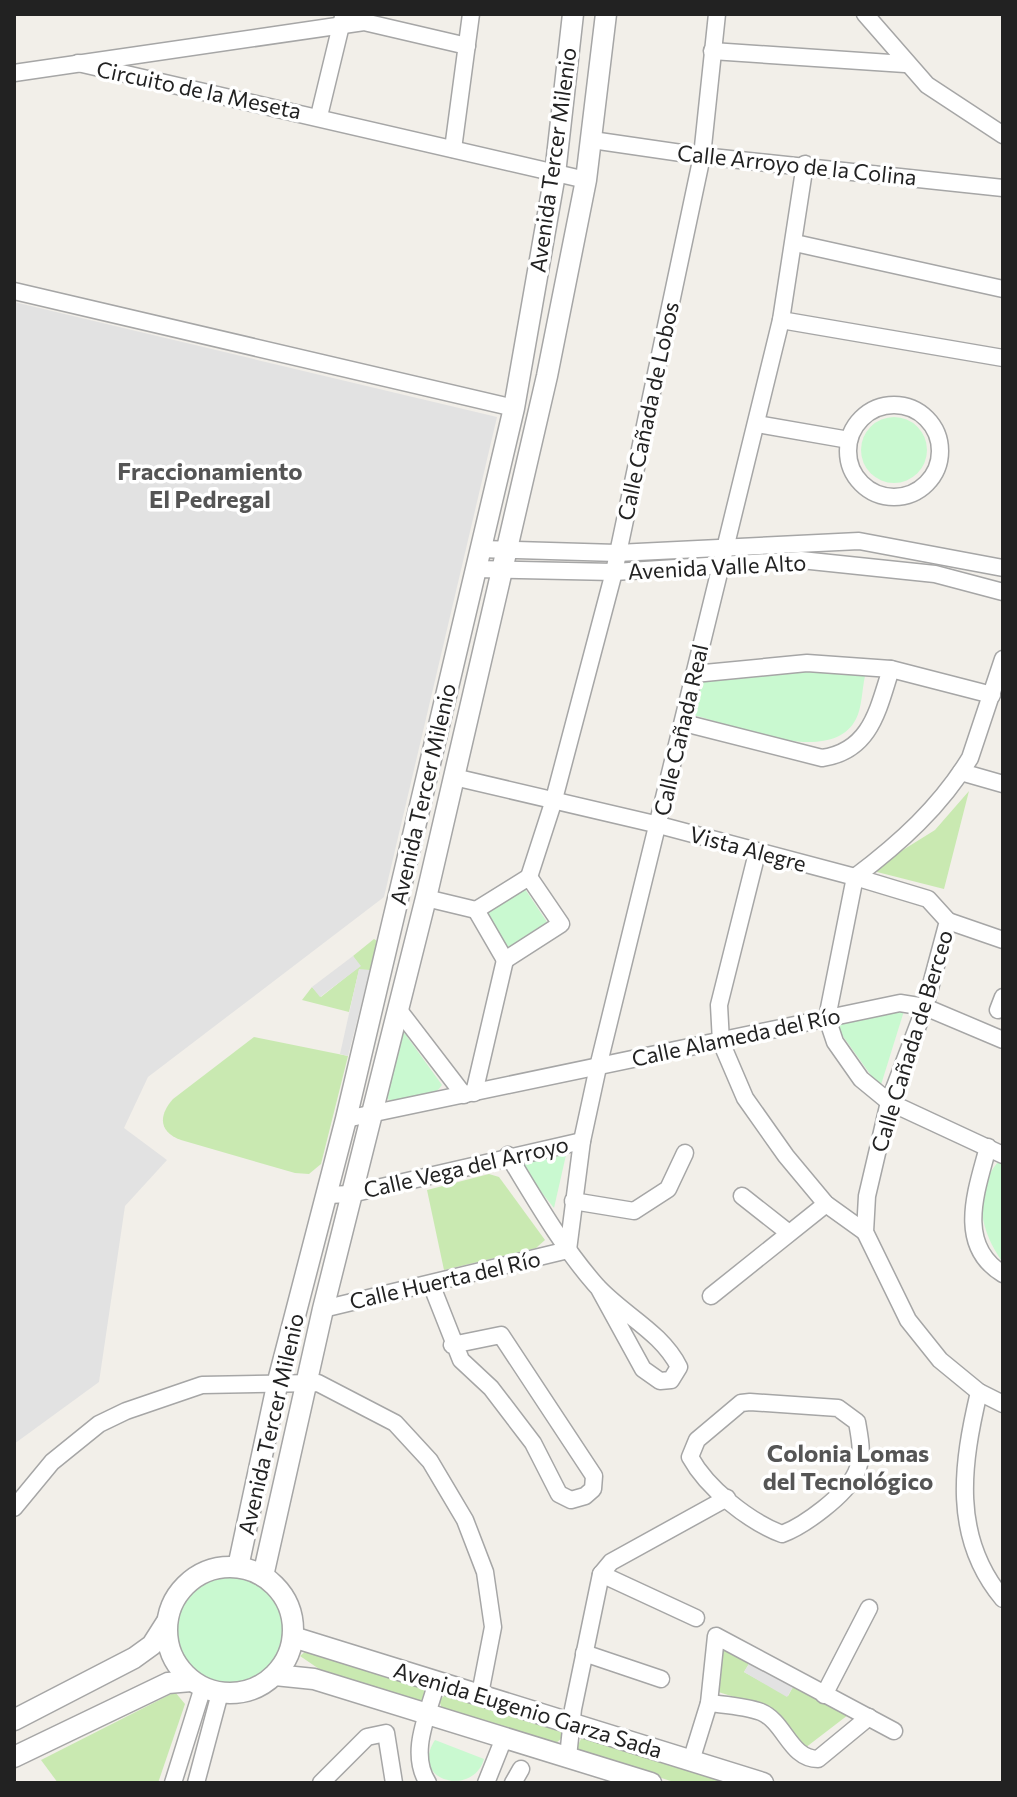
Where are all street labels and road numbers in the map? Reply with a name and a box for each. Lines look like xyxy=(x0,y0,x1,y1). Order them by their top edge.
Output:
street label: Avenida Tercer Milenio xyxy=(523,46,582,274)
street label: Circuito de la Meseta xyxy=(94,55,304,124)
street label: Calle Arroyo de la Colina xyxy=(676,139,918,190)
street label: Calle Cañada de Lobos xyxy=(611,299,684,523)
street label: Avenida Valle Alto xyxy=(627,548,807,585)
street label: Calle Cañada Real xyxy=(648,641,713,818)
street label: Avenida Tercer Milenio xyxy=(384,680,461,907)
street label: Vista Alegre xyxy=(687,820,809,877)
street label: Calle Cañada de Berceo xyxy=(865,926,958,1155)
street label: Calle Alameda del Río xyxy=(629,1001,843,1072)
street label: Calle Vega del Arroyo xyxy=(361,1130,571,1203)
street label: Calle Huerta del Río xyxy=(347,1244,543,1315)
street label: Avenida Tercer Milenio xyxy=(232,1310,309,1537)
street label: Avenida Eugenio Garza Sada xyxy=(391,1656,666,1763)

